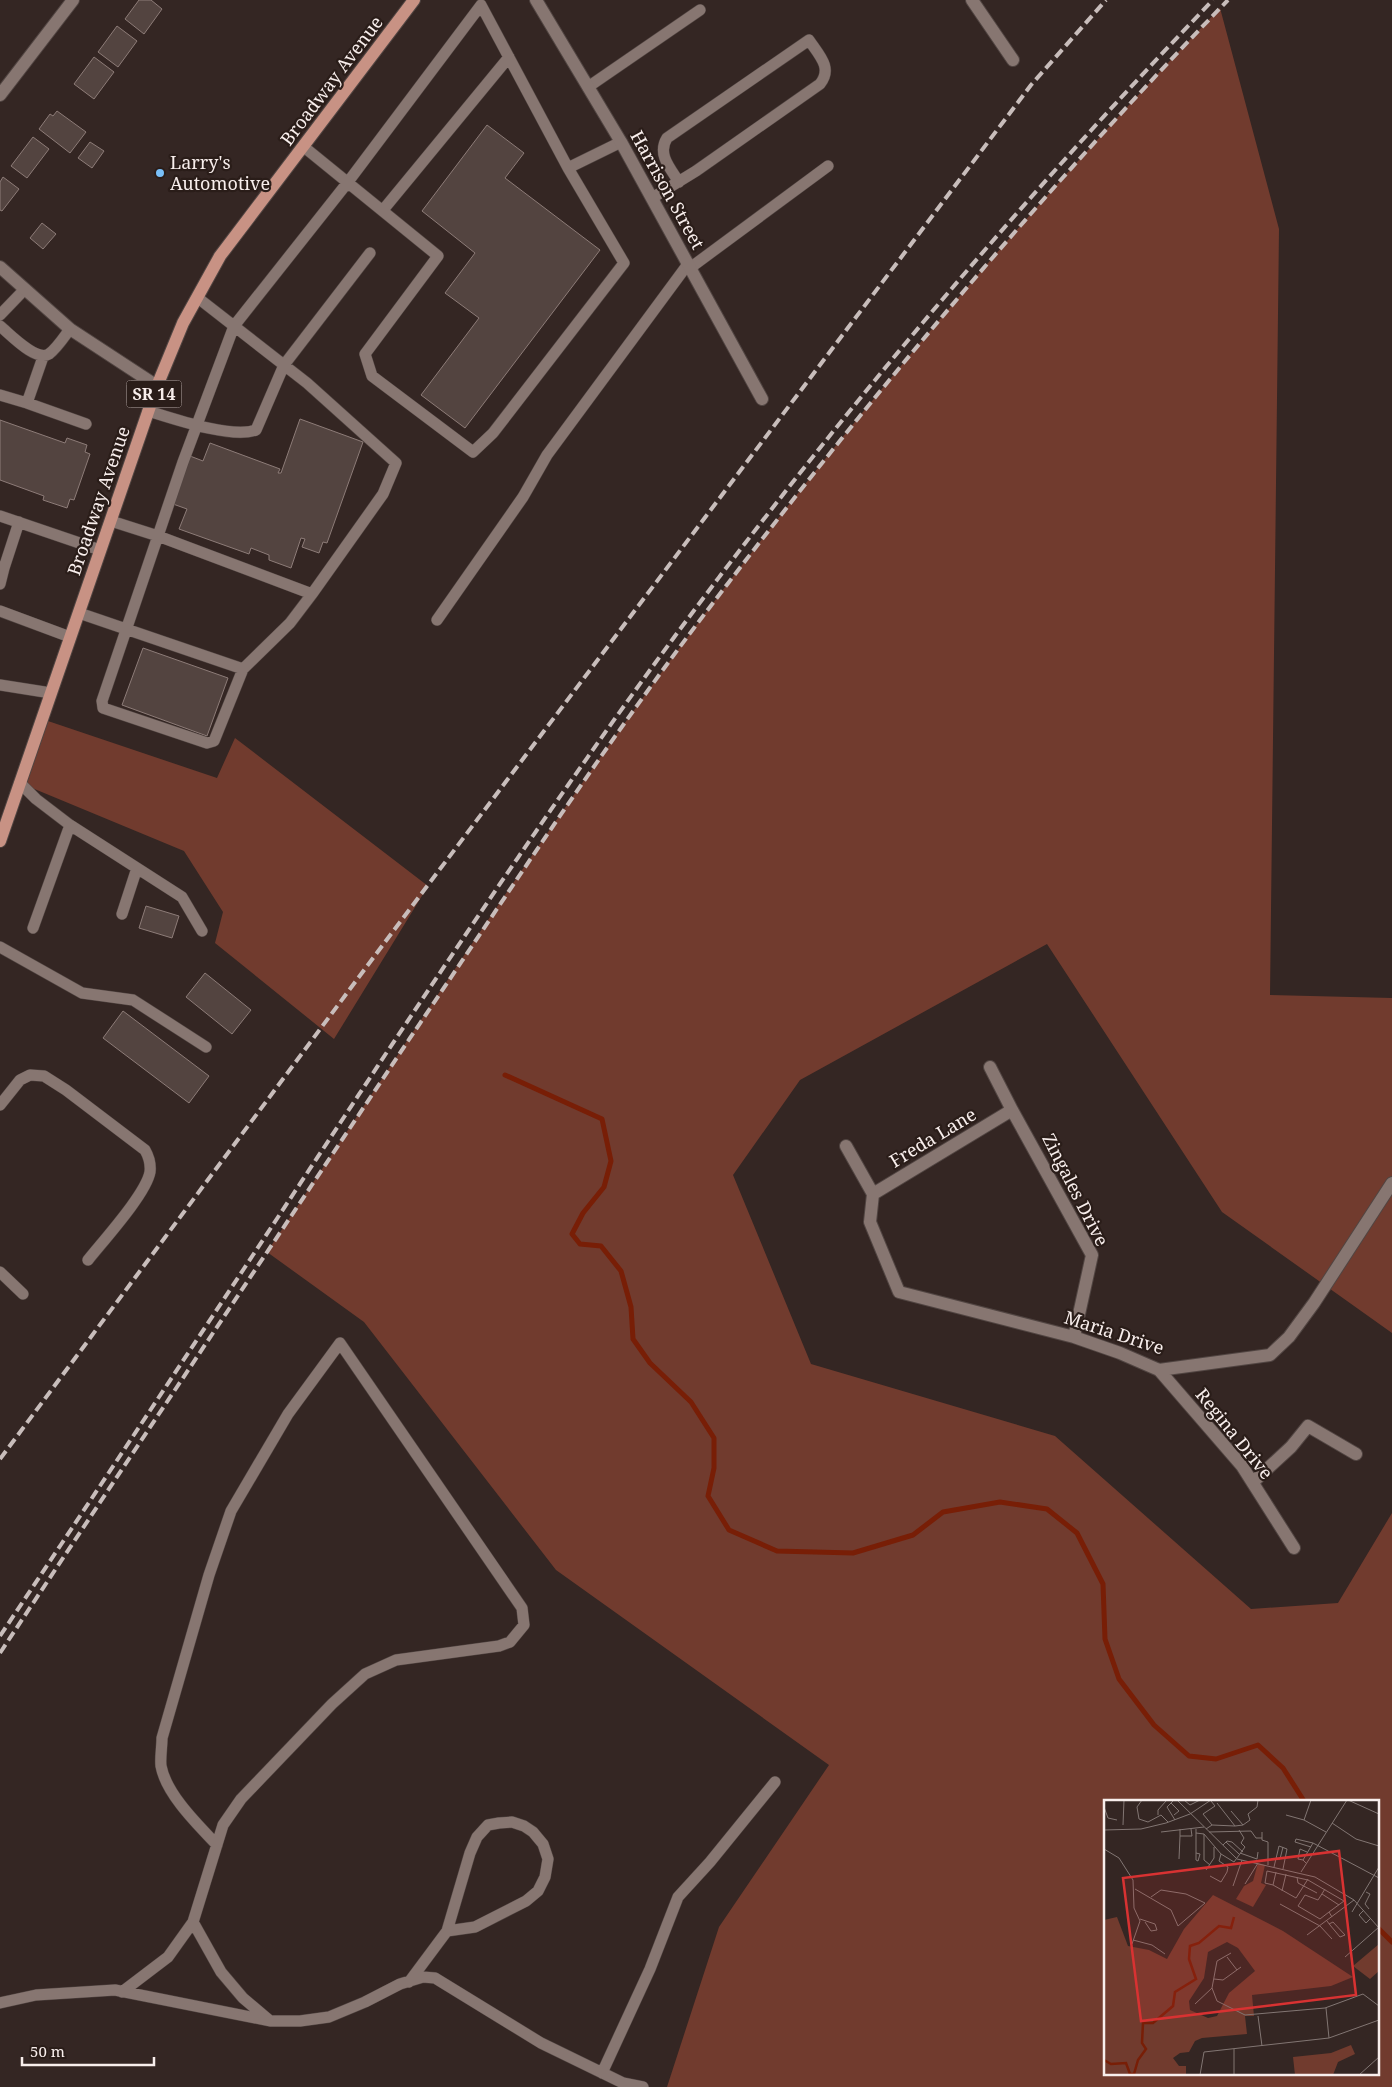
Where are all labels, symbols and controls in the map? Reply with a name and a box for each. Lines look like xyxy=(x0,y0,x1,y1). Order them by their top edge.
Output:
street label: Broadway Avenue xyxy=(275,11,388,150)
street label: Harrison Street xyxy=(625,126,710,253)
place label: Larry's Automotive xyxy=(170,150,270,195)
marker: Larry's Automotive xyxy=(154,167,166,179)
road number: SR 14 xyxy=(126,380,182,408)
street label: Broadway Avenue xyxy=(61,423,135,578)
street label: Freda Lane xyxy=(885,1102,980,1172)
street label: Zingales Drive xyxy=(1037,1129,1115,1250)
street label: Maria Drive xyxy=(1061,1305,1167,1359)
street label: Regina Drive xyxy=(1191,1383,1279,1484)
inset map xyxy=(1104,1800,1380,2074)
scale bar xyxy=(22,2034,155,2066)
text: 50 m xyxy=(30,2041,65,2061)

